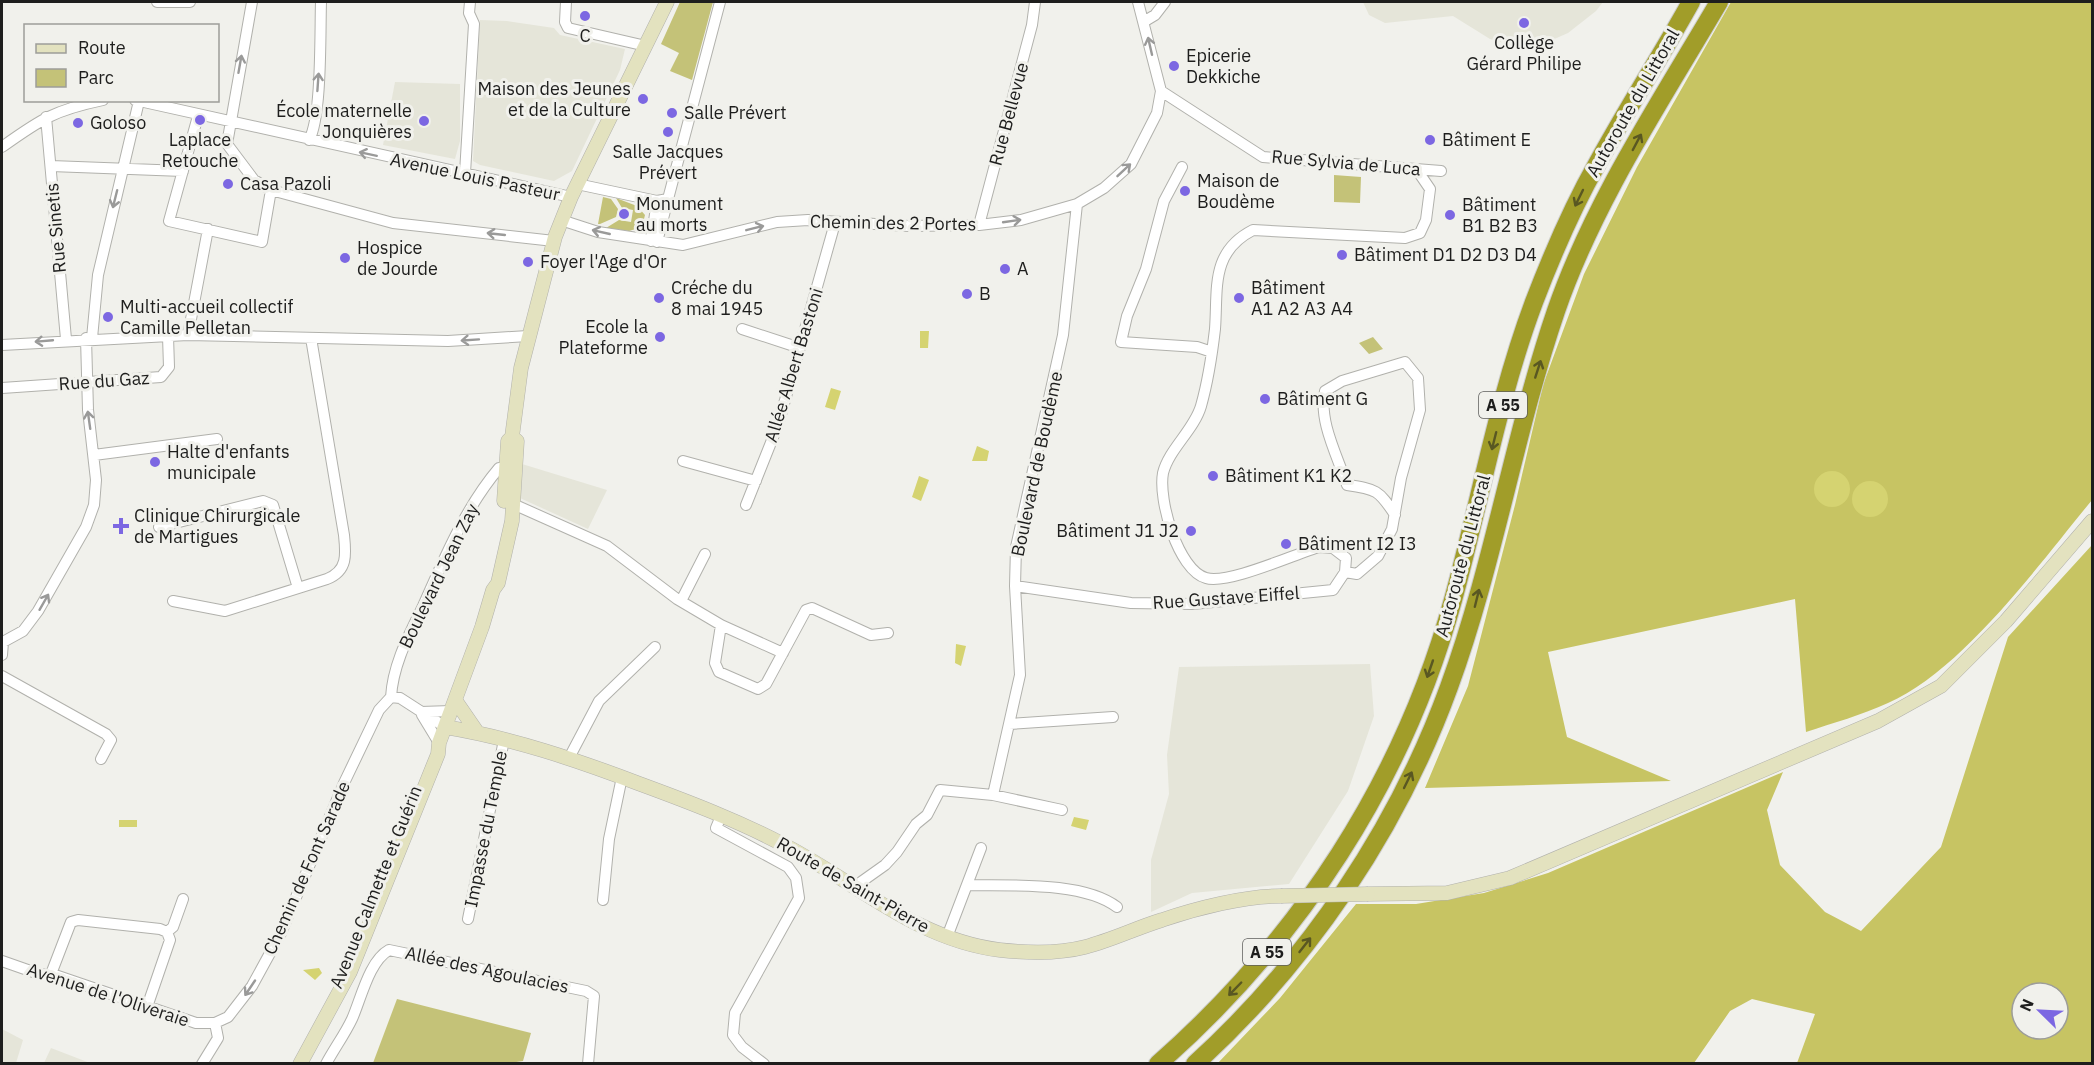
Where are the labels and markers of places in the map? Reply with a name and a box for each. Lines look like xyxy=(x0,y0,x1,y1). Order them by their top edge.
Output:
marker: C xyxy=(578,9,592,23)
marker: Collège Gérard Philipe xyxy=(1517,16,1531,30)
place label: C xyxy=(579,24,591,47)
place label: Collège Gérard Philipe xyxy=(1466,31,1582,75)
place label: Epicerie Dekkiche xyxy=(1186,44,1261,88)
marker: Epicerie Dekkiche xyxy=(1167,59,1181,73)
place label: Maison des Jeunes et de la Culture xyxy=(477,77,631,121)
marker: Maison des Jeunes et de la Culture xyxy=(636,92,650,106)
place label: École maternelle Jonquières xyxy=(276,99,412,143)
place label: Salle Prévert xyxy=(684,101,786,124)
marker: Salle Prévert xyxy=(665,106,679,120)
place label: Goloso xyxy=(90,111,146,134)
marker: Laplace Retouche xyxy=(193,113,207,127)
marker: École maternelle Jonquières xyxy=(417,114,431,128)
marker: Goloso xyxy=(71,116,85,130)
marker: Salle Jacques Prévert xyxy=(661,125,675,139)
place label: Laplace Retouche xyxy=(162,128,239,172)
place label: Bâtiment E xyxy=(1442,128,1531,151)
marker: Bâtiment E xyxy=(1423,133,1437,147)
place label: Salle Jacques Prévert xyxy=(613,140,723,184)
place label: Maison de Boudème xyxy=(1197,169,1279,213)
place label: Casa Pazoli xyxy=(240,172,331,195)
marker: Casa Pazoli xyxy=(221,177,235,191)
marker: Maison de Boudème xyxy=(1178,184,1192,198)
place label: Monument au morts xyxy=(636,192,723,236)
place label: Bâtiment B1 B2 B3 xyxy=(1462,193,1538,237)
marker: Monument au morts xyxy=(617,207,631,221)
marker: Bâtiment B1 B2 B3 xyxy=(1443,208,1457,222)
place label: Hospice de Jourde xyxy=(357,236,438,280)
place label: Bâtiment D1 D2 D3 D4 xyxy=(1354,243,1537,266)
marker: Bâtiment D1 D2 D3 D4 xyxy=(1335,248,1349,262)
place label: Foyer l'Age d'Or xyxy=(540,250,667,273)
marker: Hospice de Jourde xyxy=(338,251,352,265)
marker: Foyer l'Age d'Or xyxy=(521,255,535,269)
place label: A xyxy=(1017,257,1029,280)
marker: A xyxy=(998,262,1012,276)
place label: Créche du 8 mai 1945 xyxy=(671,276,763,320)
place label: Bâtiment A1 A2 A3 A4 xyxy=(1251,276,1353,320)
place label: B xyxy=(979,282,991,305)
marker: B xyxy=(960,287,974,301)
marker: Créche du 8 mai 1945 xyxy=(652,291,666,305)
marker: Bâtiment A1 A2 A3 A4 xyxy=(1232,291,1246,305)
place label: Multi-accueil collectif Camille Pelletan xyxy=(120,295,293,339)
marker: Multi-accueil collectif Camille Pelletan xyxy=(101,310,115,324)
place label: Ecole la Plateforme xyxy=(558,315,648,359)
marker: Ecole la Plateforme xyxy=(653,330,667,344)
place label: Bâtiment G xyxy=(1277,387,1368,410)
marker: Bâtiment G xyxy=(1258,392,1272,406)
place label: Halte d'enfants municipale xyxy=(167,440,290,484)
marker: Halte d'enfants municipale xyxy=(148,455,162,469)
place label: Bâtiment K1 K2 xyxy=(1225,464,1352,487)
marker: Bâtiment K1 K2 xyxy=(1206,469,1220,483)
place label: Clinique Chirurgicale de Martigues xyxy=(134,504,301,548)
marker: Clinique Chirurgicale de Martigues xyxy=(112,517,130,535)
place label: Bâtiment J1 J2 xyxy=(1056,519,1179,542)
marker: Bâtiment J1 J2 xyxy=(1184,524,1198,538)
place label: Bâtiment I2 I3 xyxy=(1298,532,1417,555)
marker: Bâtiment I2 I3 xyxy=(1279,537,1293,551)

